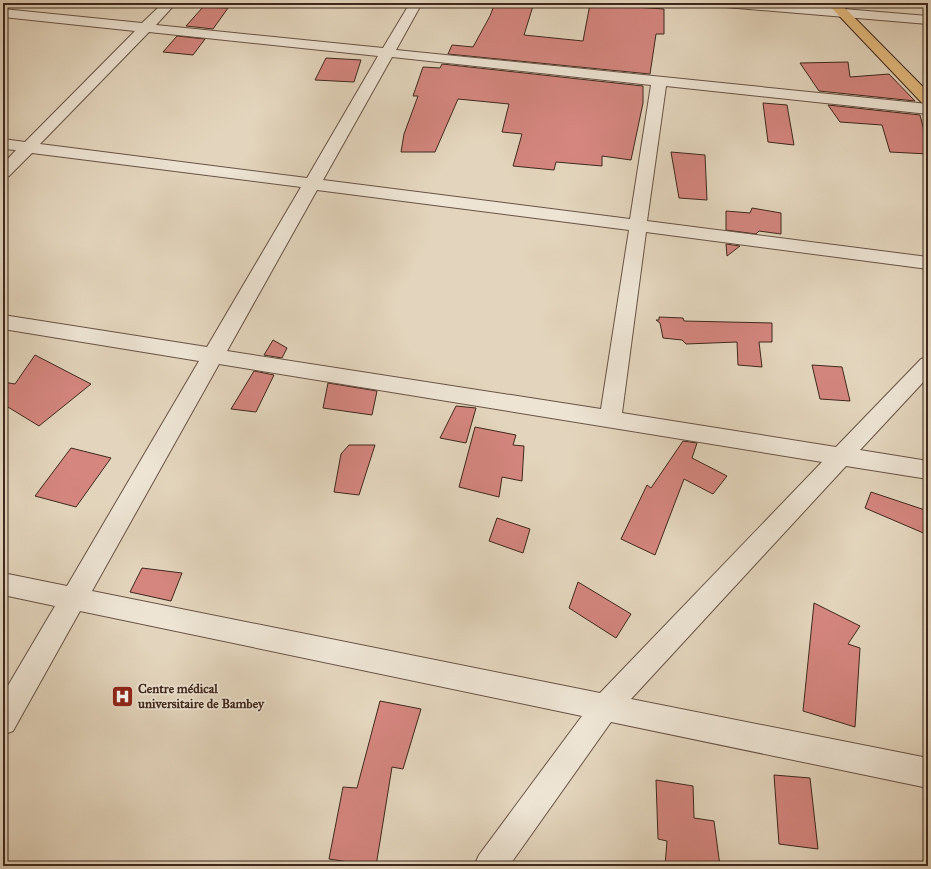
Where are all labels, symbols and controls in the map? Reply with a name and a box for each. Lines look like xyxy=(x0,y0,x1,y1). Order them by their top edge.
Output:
place label: Centre médical universitaire de Bambey xyxy=(137,681,265,712)
hospital icon: Centre médical universitaire de Bambey xyxy=(109,683,135,709)

